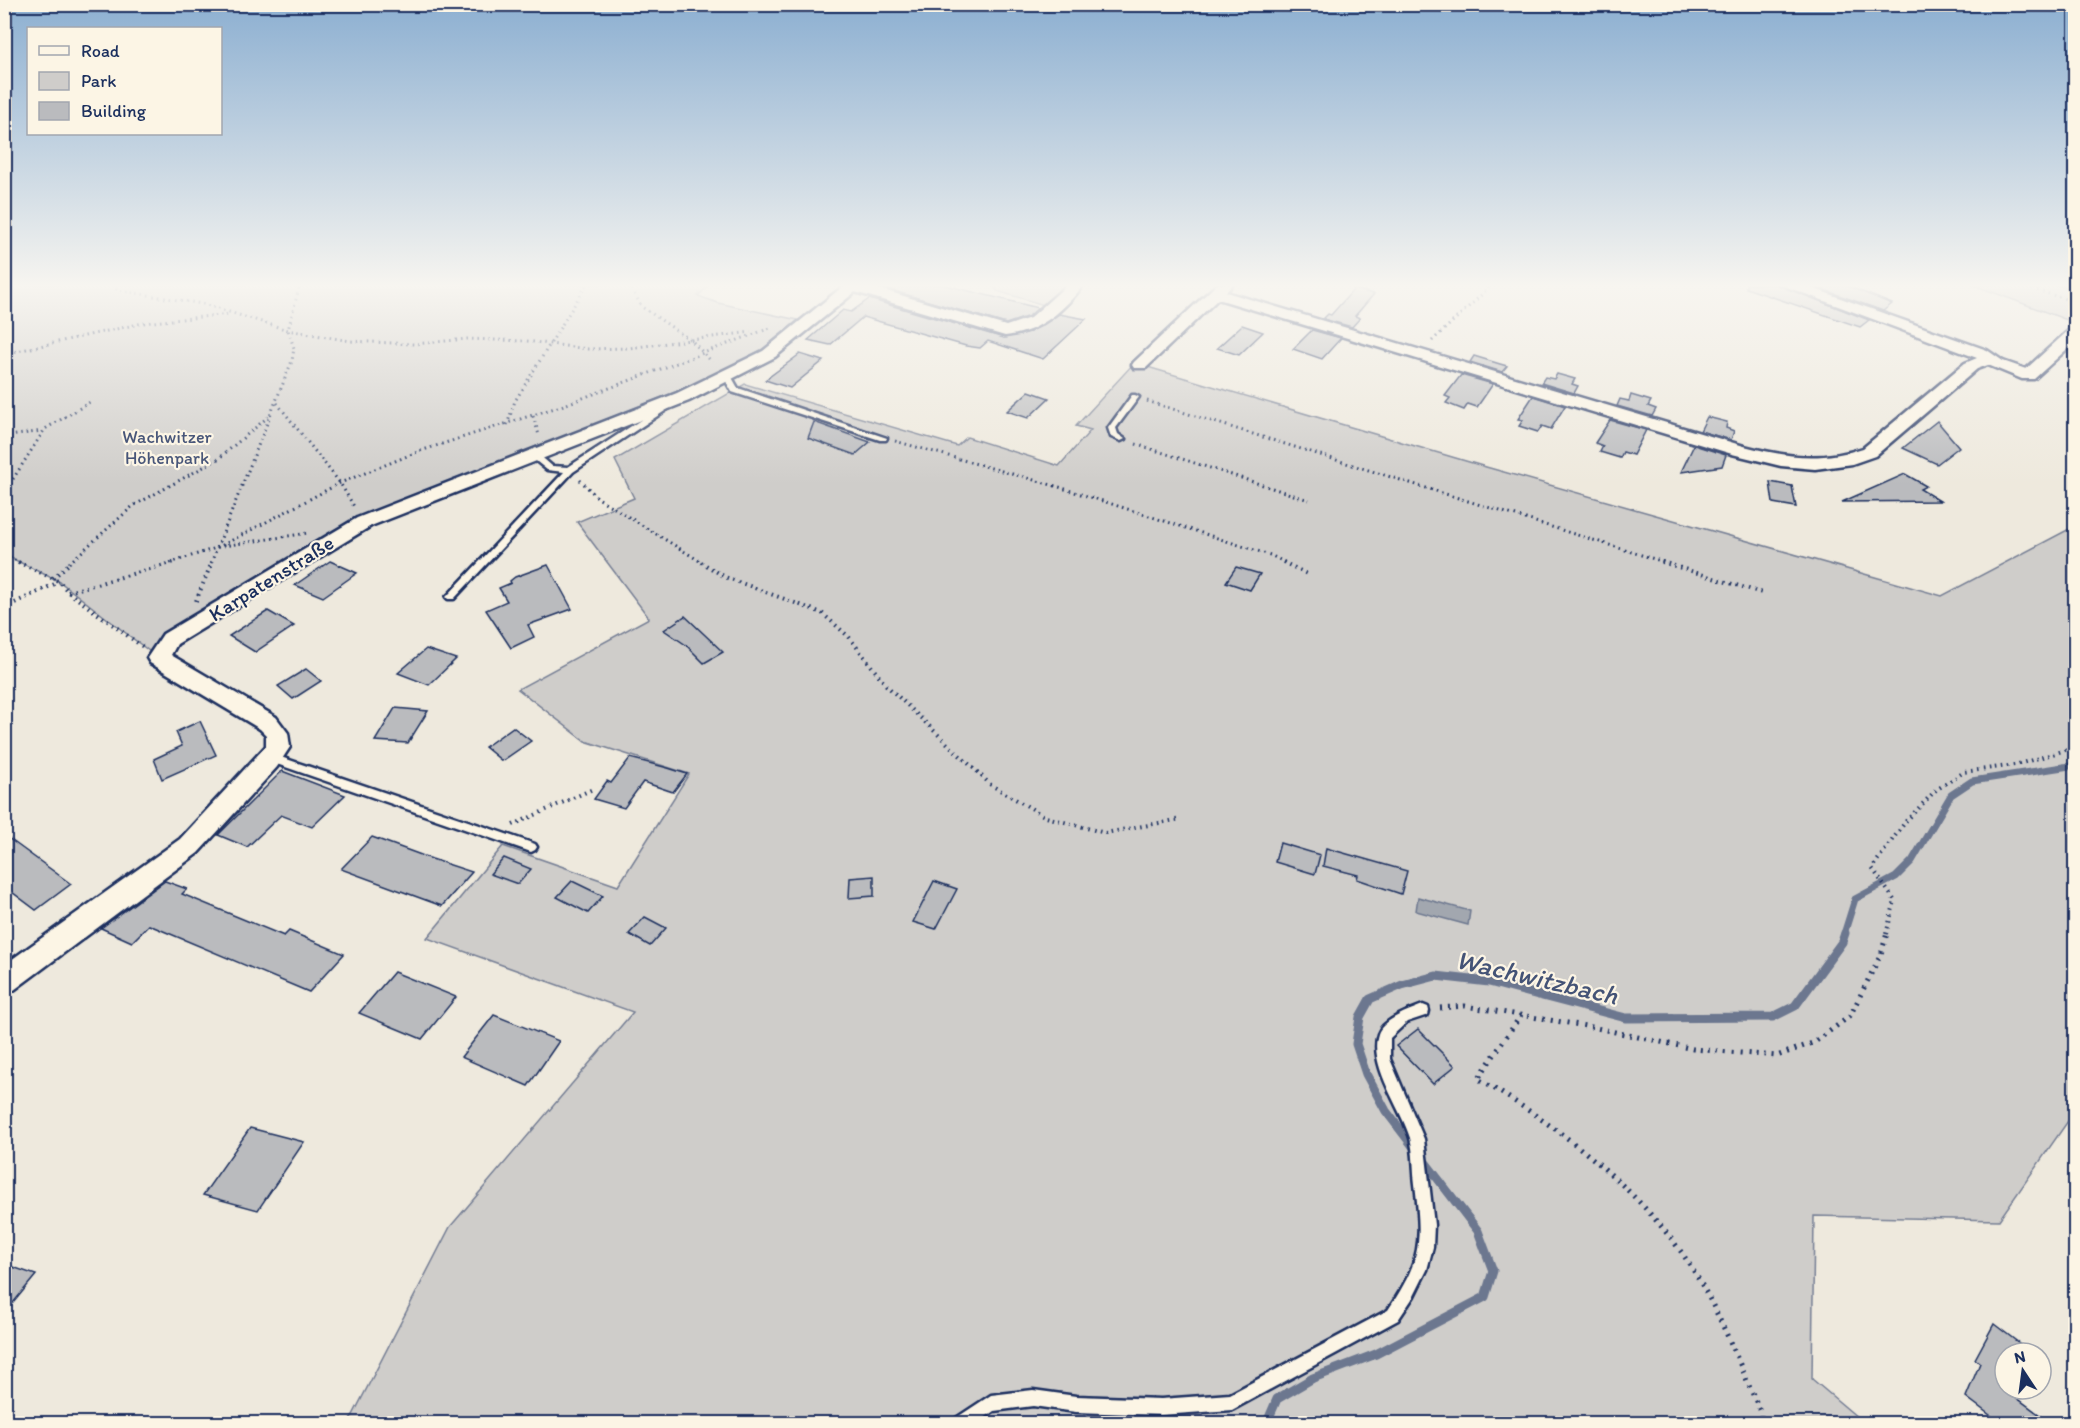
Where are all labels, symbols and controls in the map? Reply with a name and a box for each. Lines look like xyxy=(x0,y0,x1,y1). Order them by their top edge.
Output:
legend xyxy=(27,27,222,135)
text: Road xyxy=(81,40,120,62)
text: Park xyxy=(81,70,116,92)
text: Building xyxy=(81,100,147,122)
park label: Wachwitzer Höhenpark xyxy=(122,426,213,469)
street label: Karpatenstraße xyxy=(204,530,338,626)
water label: Wachwitzbach xyxy=(1453,942,1621,1012)
north arrow xyxy=(1993,1341,2053,1401)
text: N xyxy=(2012,1346,2027,1367)

